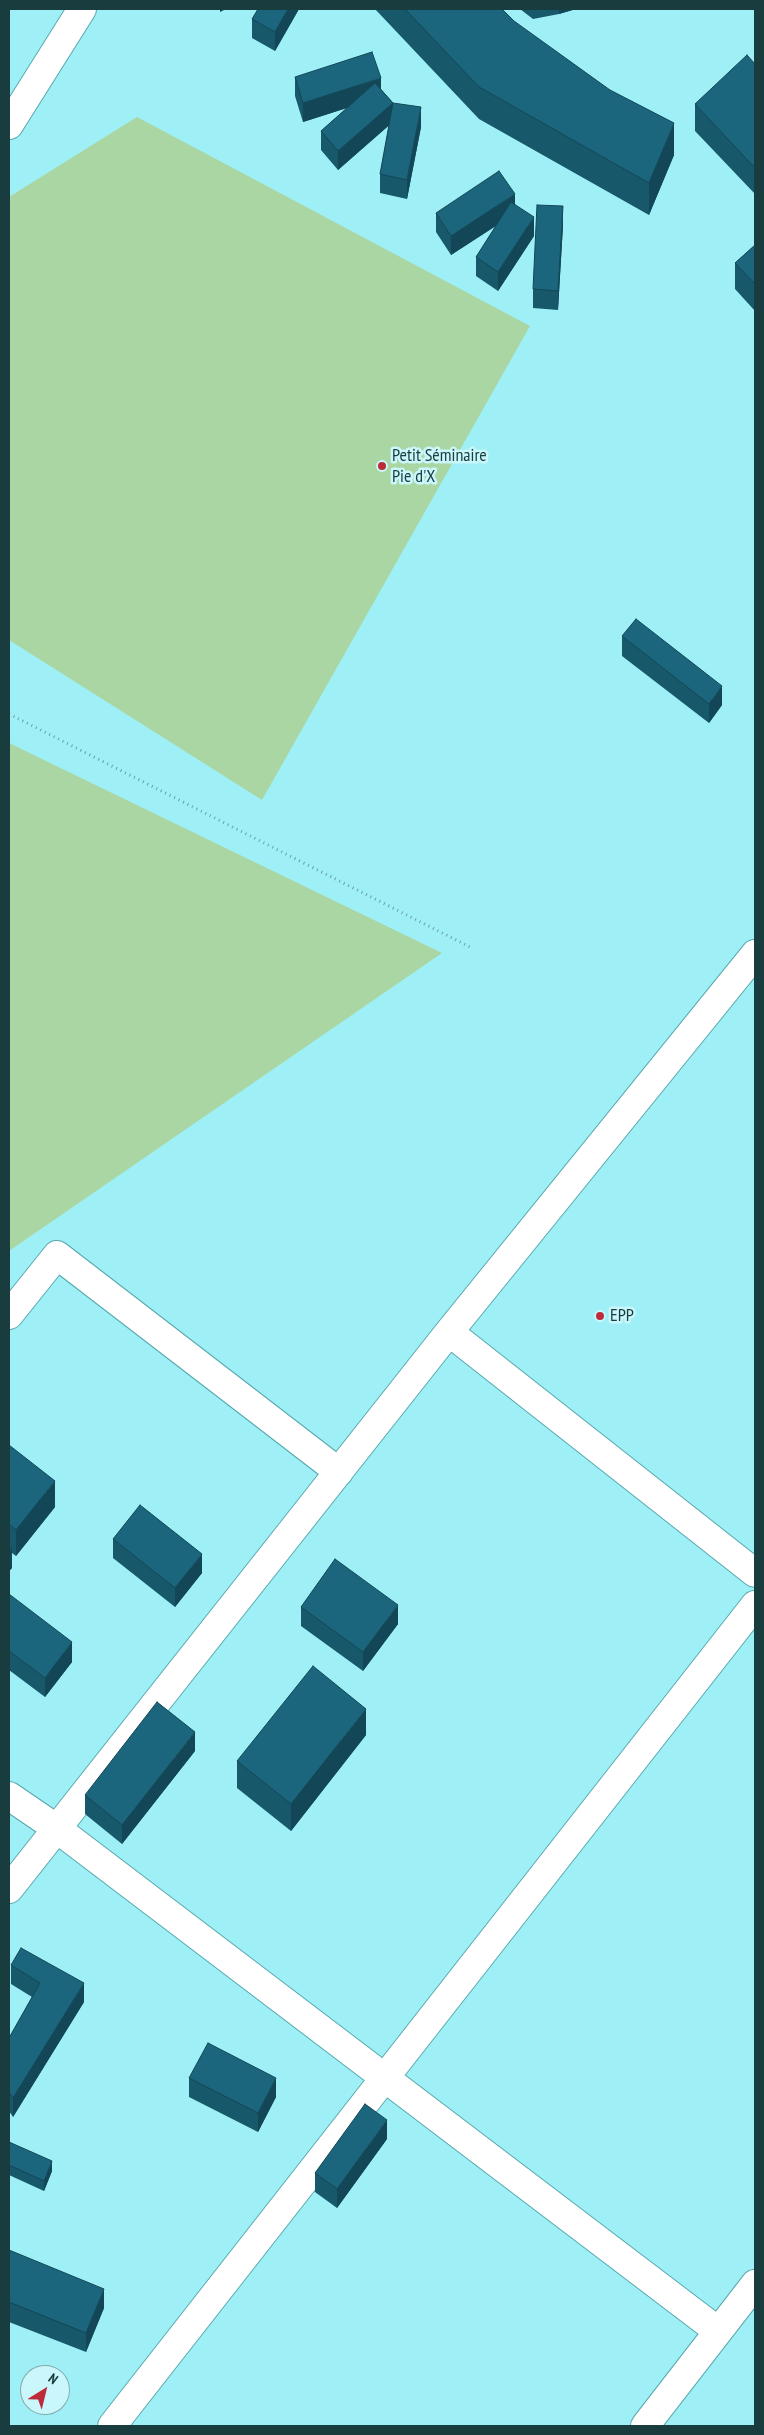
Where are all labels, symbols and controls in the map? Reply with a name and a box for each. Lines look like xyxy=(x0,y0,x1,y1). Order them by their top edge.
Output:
place label: Petit Séminaire Pie d'X xyxy=(392,445,487,488)
marker: Petit Séminaire Pie d'X xyxy=(376,460,388,472)
place label: EPP xyxy=(610,1305,634,1327)
marker: EPP xyxy=(594,1310,606,1322)
north arrow xyxy=(20,2365,70,2415)
text: N xyxy=(45,2369,62,2388)

